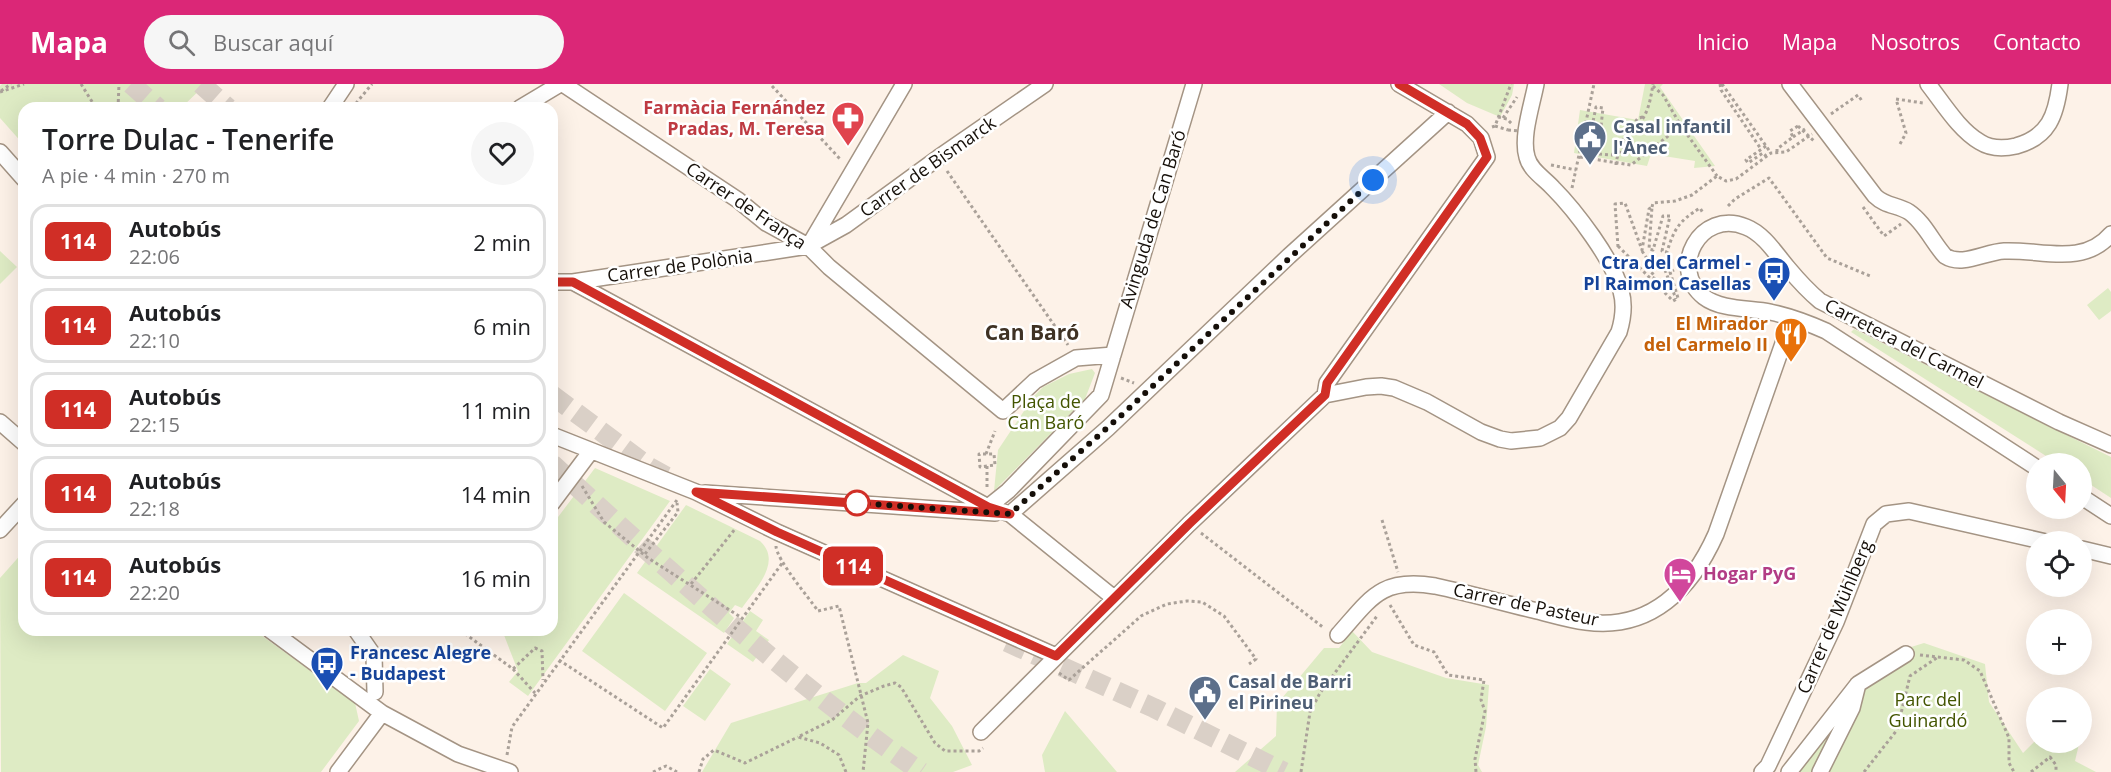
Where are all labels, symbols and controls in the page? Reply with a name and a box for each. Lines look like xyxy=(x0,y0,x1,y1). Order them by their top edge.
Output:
search box xyxy=(144,15,564,69)
text: Mapa xyxy=(30,23,108,61)
icon: search xyxy=(165,26,198,59)
text: Buscar aquí xyxy=(213,27,333,57)
text: Inicio xyxy=(1697,28,1749,56)
text: Mapa xyxy=(1782,28,1837,56)
text: Nosotros xyxy=(1870,28,1960,56)
text: Contacto xyxy=(1993,28,2081,56)
place label: Farmàcia Fernández Pradas, M. Teresa xyxy=(643,95,825,140)
pharmacy icon: Farmàcia Fernández Pradas, M. Teresa xyxy=(830,100,866,147)
street label: Carrer de Bismarck xyxy=(855,110,1001,222)
place label: Casal infantil l'Ànec xyxy=(1613,114,1731,159)
public building icon: Casal infantil l'Ànec xyxy=(1572,119,1608,166)
text: Torre Dulac - Tenerife xyxy=(42,120,334,158)
button: heart xyxy=(471,122,534,185)
street label: Avinguda de Can Baró xyxy=(1114,127,1191,311)
street label: Carrer de França xyxy=(682,156,811,254)
text: A pie · 4 min · 270 m xyxy=(42,162,230,189)
your location xyxy=(1358,165,1388,195)
text: Autobús xyxy=(129,213,221,243)
text: 114 xyxy=(60,227,96,255)
text: 2 min xyxy=(473,227,531,257)
text: 22:06 xyxy=(129,243,180,270)
street label: Carrer de Polònia xyxy=(606,243,754,287)
place label: Ctra del Carmel - Pl Raimon Casellas xyxy=(1583,250,1751,295)
bus stop icon: Ctra del Carmel - Pl Raimon Casellas xyxy=(1756,255,1792,302)
street label: Carretera del Carmel xyxy=(1821,293,1988,394)
text: Autobús xyxy=(129,297,221,327)
text: 114 xyxy=(60,311,96,339)
text: 6 min xyxy=(473,311,531,341)
place label: El Mirador del Carmelo II xyxy=(1644,311,1768,356)
restaurant icon: El Mirador del Carmelo II xyxy=(1773,316,1809,363)
district label: Can Baró xyxy=(985,318,1079,346)
text: 22:10 xyxy=(129,327,180,354)
text: Autobús xyxy=(129,381,221,411)
park label: Plaça de Can Baró xyxy=(1008,389,1084,434)
text: 114 xyxy=(60,395,96,423)
text: 11 min xyxy=(461,395,531,425)
text: 22:15 xyxy=(129,411,180,438)
north arrow xyxy=(2026,453,2092,519)
map controls xyxy=(2026,453,2092,753)
text: Autobús xyxy=(129,465,221,495)
text: 114 xyxy=(60,479,96,507)
text: 14 min xyxy=(461,479,531,509)
unlabelled marker xyxy=(844,490,870,516)
text: 22:18 xyxy=(129,495,180,522)
button: locate xyxy=(2026,531,2092,597)
street label: Carrer de Mühlberg xyxy=(1791,536,1877,697)
line badge: 114 xyxy=(818,546,888,586)
text: Autobús xyxy=(129,549,221,579)
text: 114 xyxy=(835,552,871,580)
hotel icon: Hogar PyG xyxy=(1662,556,1698,603)
place label: Hogar PyG xyxy=(1703,561,1796,585)
text: 114 xyxy=(60,563,96,591)
text: 16 min xyxy=(461,563,531,593)
street label: Carrer de Pasteur xyxy=(1451,577,1602,631)
text: 22:20 xyxy=(129,579,180,606)
button: + xyxy=(2026,609,2092,675)
place label: Francesc Alegre - Budapest xyxy=(350,640,491,685)
bus stop icon: Francesc Alegre - Budapest xyxy=(309,645,345,692)
place label: Casal de Barri el Pirineu xyxy=(1228,669,1352,714)
public building icon: Casal de Barri el Pirineu xyxy=(1187,674,1223,721)
park label: Parc del Guinardó xyxy=(1889,687,1967,732)
button: − xyxy=(2026,687,2092,753)

